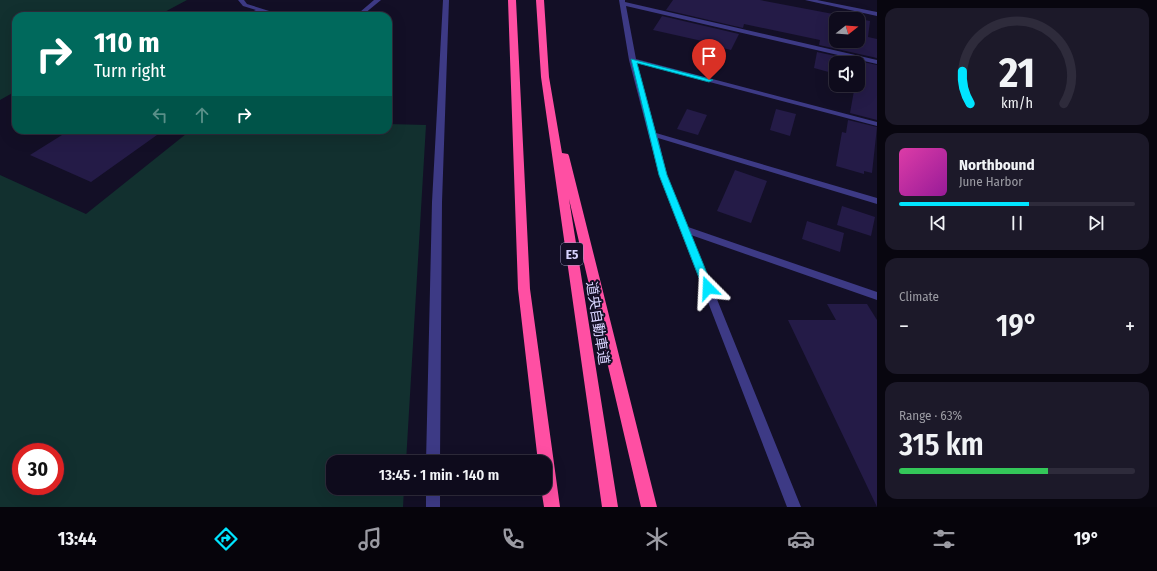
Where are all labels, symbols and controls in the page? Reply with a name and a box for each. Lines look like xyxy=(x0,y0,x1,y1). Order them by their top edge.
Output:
north arrow xyxy=(829,12,865,48)
map controls xyxy=(829,12,865,92)
text: 110 m xyxy=(94,26,160,59)
icon: right xyxy=(28,28,80,80)
pin xyxy=(692,39,726,80)
icon: arrive xyxy=(698,45,720,67)
text: 21 xyxy=(998,48,1035,98)
button: sound xyxy=(829,56,865,92)
text: Turn right xyxy=(94,60,166,82)
text: km/h xyxy=(1001,95,1033,112)
icon: left xyxy=(149,104,171,126)
icon: ahead xyxy=(191,104,213,126)
icon: right xyxy=(233,104,255,126)
text: Northbound xyxy=(959,156,1035,174)
text: June Harbor xyxy=(959,174,1023,189)
icon: previous xyxy=(927,212,949,234)
icon: pause xyxy=(1006,212,1028,234)
icon: next xyxy=(1085,212,1107,234)
road number: E5 xyxy=(561,243,583,265)
position arrow xyxy=(687,267,729,309)
street label: 道央自動車道 xyxy=(583,280,612,366)
text: Climate xyxy=(899,289,939,304)
text: 19° xyxy=(996,308,1038,344)
text: − xyxy=(899,313,909,340)
text: + xyxy=(1125,313,1135,340)
text: Range · 63% xyxy=(899,408,962,423)
text: 315 km xyxy=(899,427,984,463)
speed limit sign: 30 xyxy=(12,443,64,495)
text: 13:45 · 1 min · 140 m xyxy=(379,466,499,484)
icon: directions xyxy=(212,525,240,553)
icon: music xyxy=(356,525,384,553)
icon: phone xyxy=(499,525,527,553)
icon: climate xyxy=(643,525,671,553)
icon: car xyxy=(787,525,815,553)
icon: filters xyxy=(930,525,958,553)
text: 13:44 xyxy=(58,528,96,550)
text: 19° xyxy=(1074,528,1099,550)

